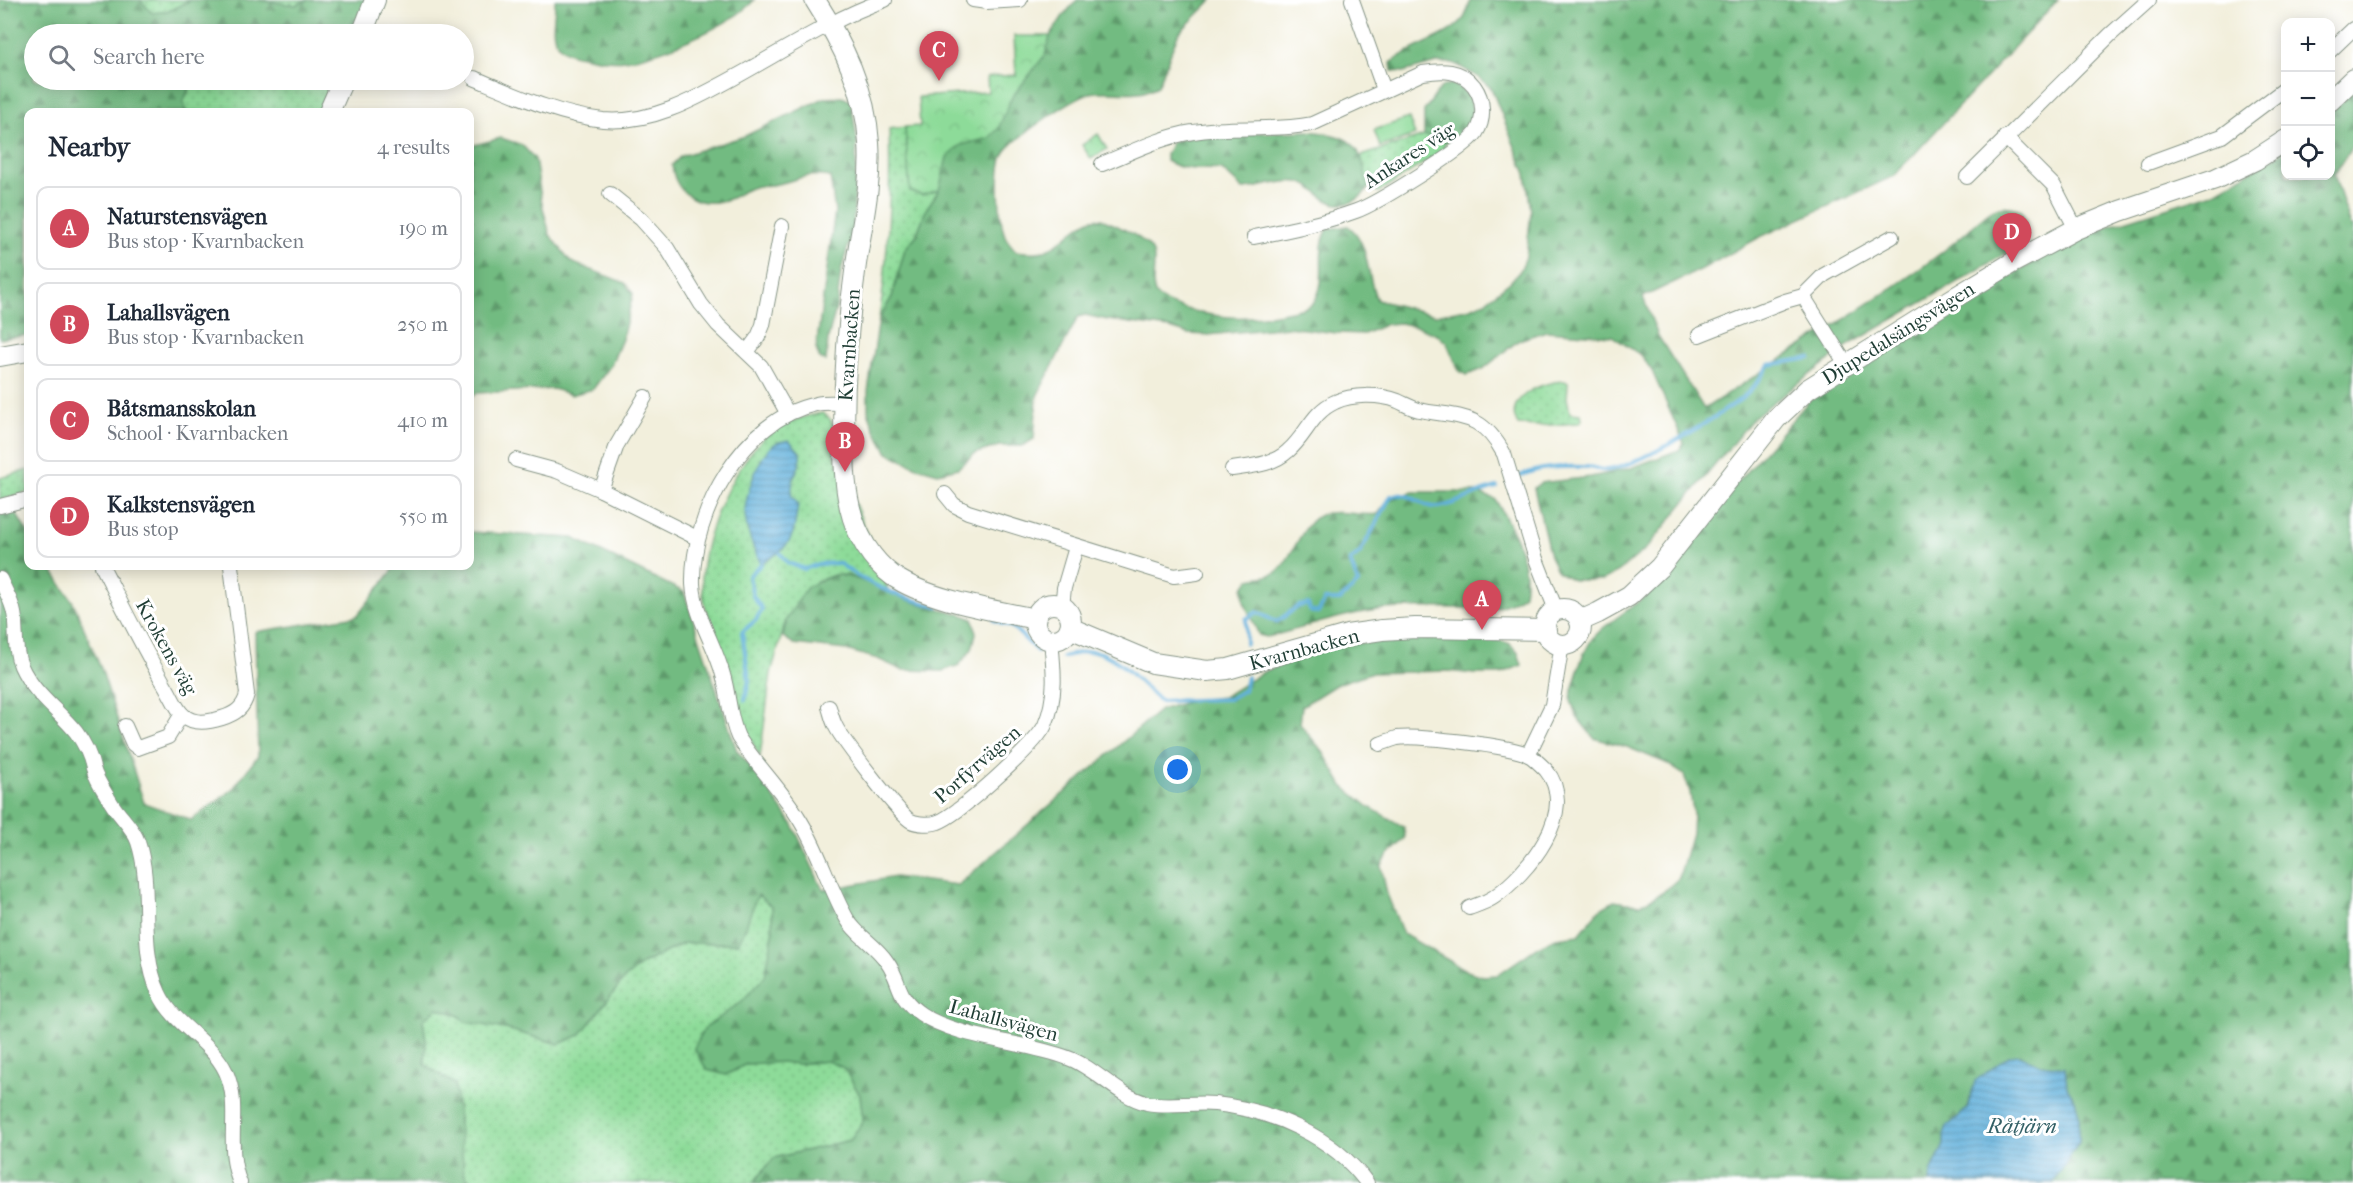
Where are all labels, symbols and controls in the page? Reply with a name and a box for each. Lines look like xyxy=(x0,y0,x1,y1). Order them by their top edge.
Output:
map controls xyxy=(2281,18,2335,180)
button: + xyxy=(2281,18,2335,72)
search box xyxy=(24,24,474,90)
pin: C xyxy=(920,32,958,81)
icon: search xyxy=(45,41,78,74)
text: Search here xyxy=(93,44,205,70)
button: − xyxy=(2281,72,2335,126)
street label: Ankares väg xyxy=(1359,117,1459,194)
button: locate xyxy=(2281,126,2335,180)
text: Nearby xyxy=(48,132,130,163)
text: 4 results xyxy=(377,136,450,159)
text: Naturstensvägen xyxy=(107,204,267,230)
pin: D xyxy=(1992,214,2032,263)
text: A xyxy=(63,217,76,240)
text: 190 m xyxy=(398,217,448,240)
text: Bus stop · Kvarnbacken xyxy=(107,230,304,253)
street label: Djupedalsängsvägen xyxy=(1818,277,1979,390)
street label: Kvarnbacken xyxy=(834,288,865,402)
text: Lahallsvägen xyxy=(107,300,230,326)
text: B xyxy=(63,313,76,336)
text: 250 m xyxy=(397,313,448,336)
text: Bus stop · Kvarnbacken xyxy=(107,326,304,349)
text: Båtsmansskolan xyxy=(107,396,256,422)
text: C xyxy=(63,409,76,432)
text: 410 m xyxy=(397,409,448,432)
text: School · Kvarnbacken xyxy=(107,422,288,445)
pin: B xyxy=(826,422,864,472)
text: Kalkstensvägen xyxy=(107,492,255,518)
text: D xyxy=(62,505,77,528)
text: 550 m xyxy=(399,505,448,528)
text: Bus stop xyxy=(107,518,179,541)
pin: A xyxy=(1462,580,1502,630)
street label: Krokens väg xyxy=(131,595,202,699)
street label: Kvarnbacken xyxy=(1247,624,1362,675)
street label: Porfyrvägen xyxy=(929,720,1026,808)
your location xyxy=(1163,755,1192,784)
street label: Lahallsvägen xyxy=(947,995,1061,1046)
water label: Råtjärn xyxy=(1985,1114,2057,1138)

